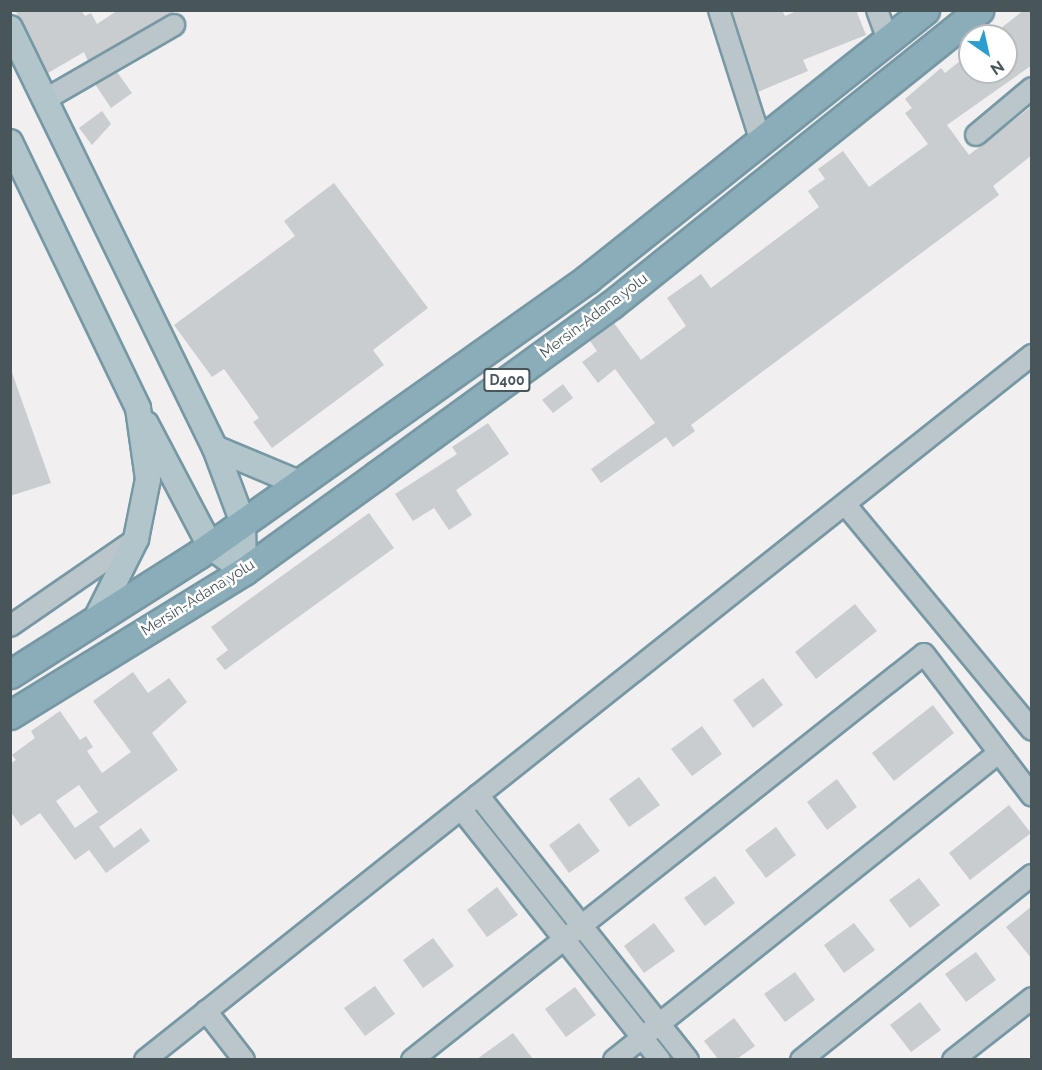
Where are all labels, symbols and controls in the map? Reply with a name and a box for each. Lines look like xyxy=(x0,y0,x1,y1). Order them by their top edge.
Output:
north arrow xyxy=(958,24,1018,84)
text: N xyxy=(987,56,1008,79)
street label: Mersin-Adana yolu xyxy=(536,270,652,362)
road number: D400 xyxy=(483,369,531,391)
street label: Mersin-Adana yolu xyxy=(138,556,258,640)

